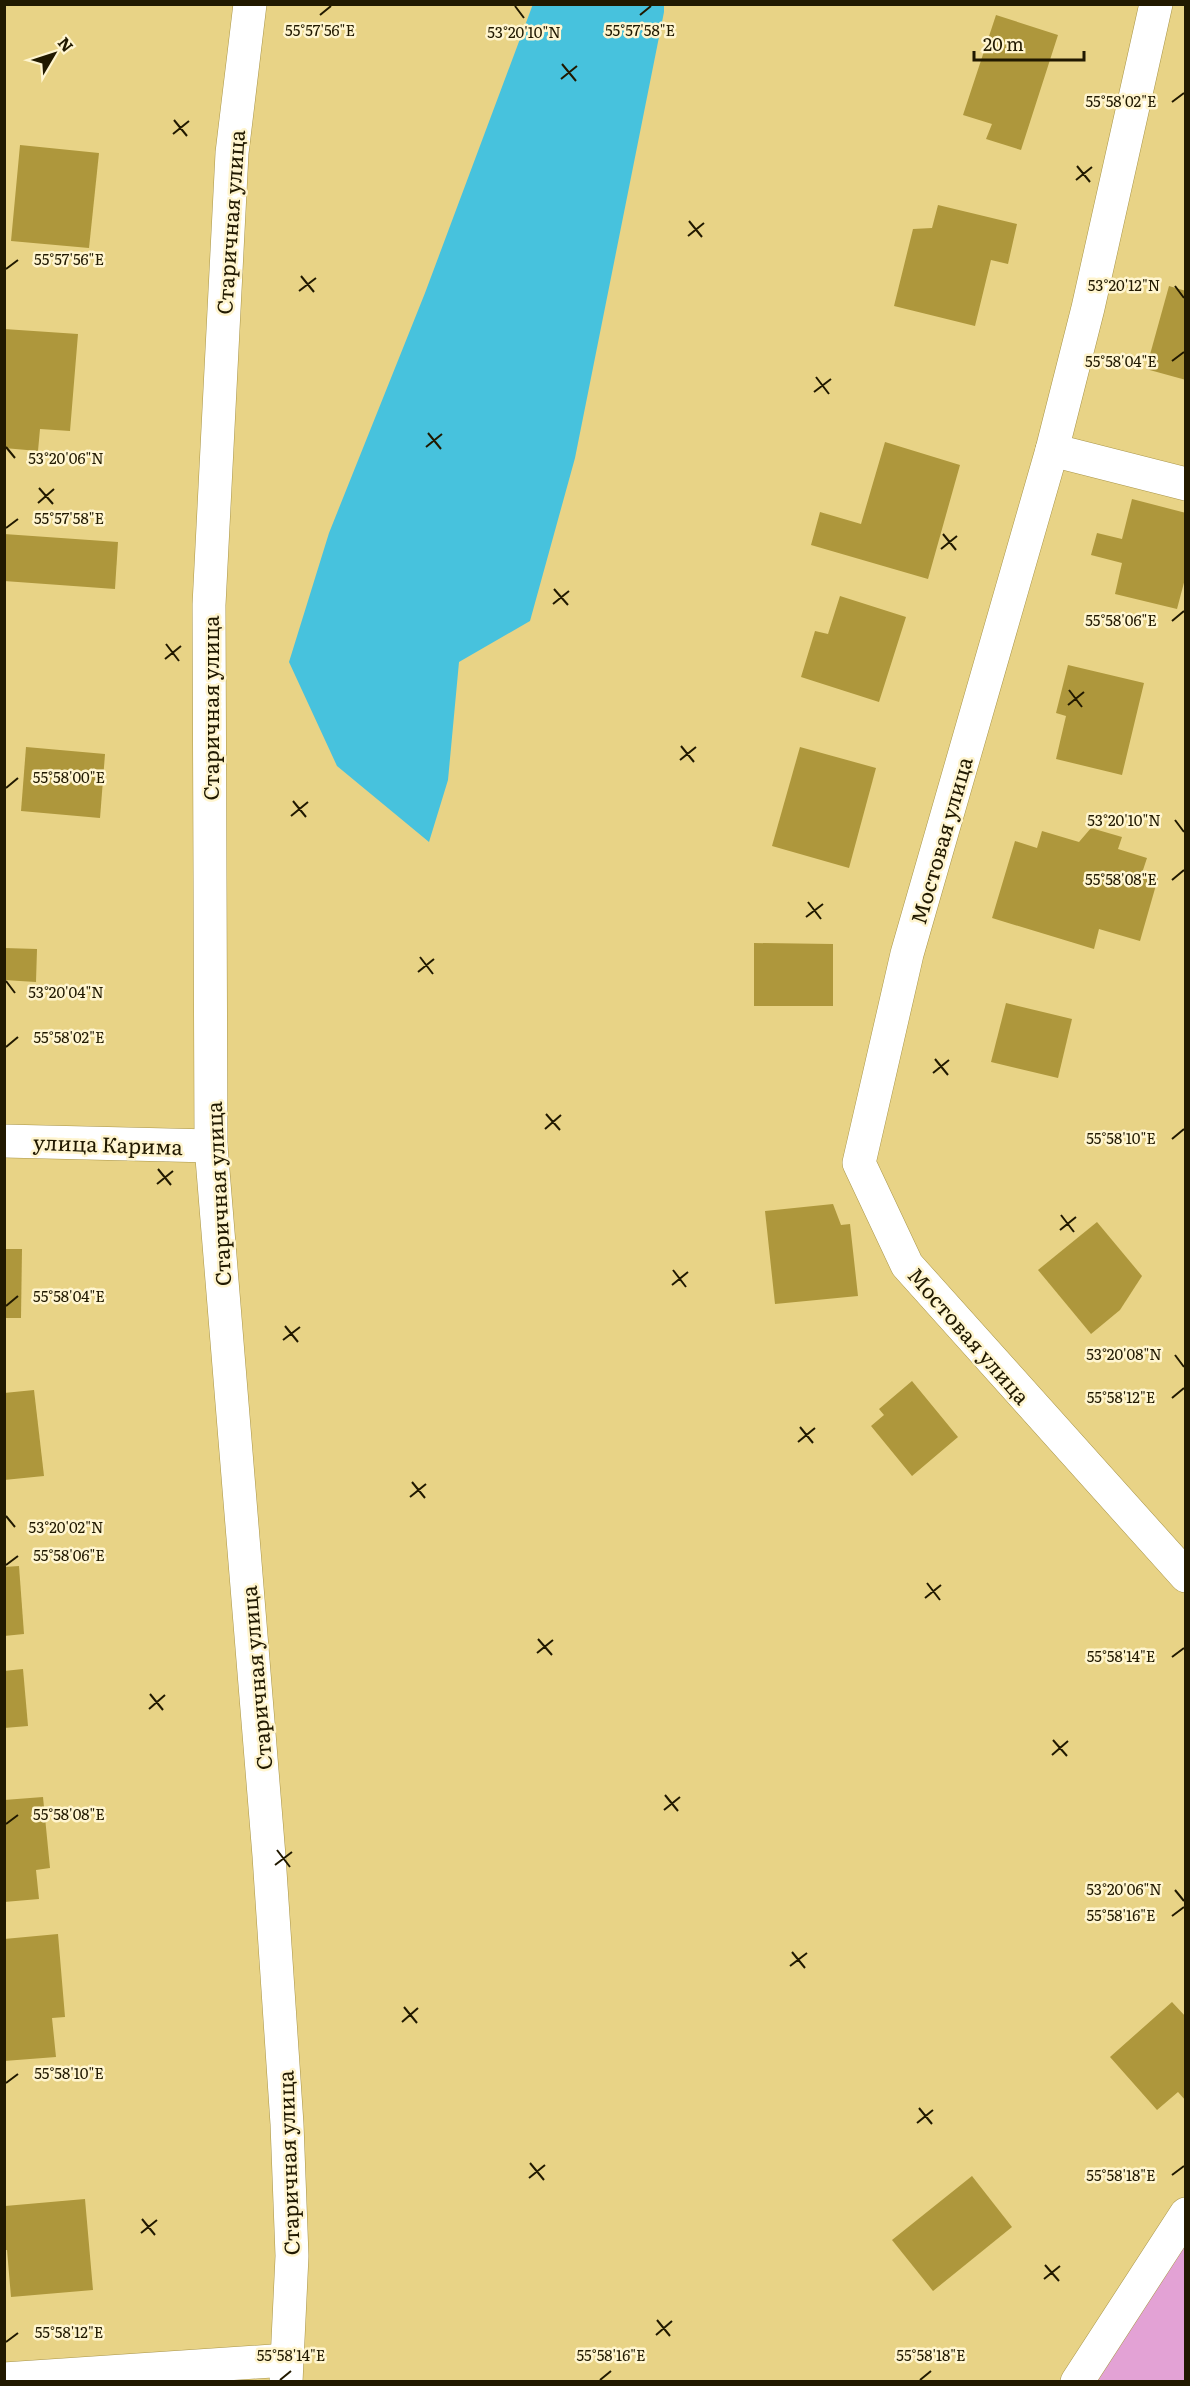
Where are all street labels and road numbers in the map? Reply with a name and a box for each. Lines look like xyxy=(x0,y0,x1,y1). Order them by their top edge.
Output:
street label: Старичная улица xyxy=(207,128,251,315)
street label: Старичная улица xyxy=(194,615,225,800)
street label: Мостовая улица xyxy=(901,752,979,927)
street label: Старичная улица xyxy=(197,1100,237,1287)
street label: улица Карима xyxy=(33,1125,184,1161)
street label: Мостовая улица xyxy=(902,1260,1039,1411)
street label: Старичная улица xyxy=(231,1584,279,1771)
street label: Старичная улица xyxy=(268,2069,306,2256)

